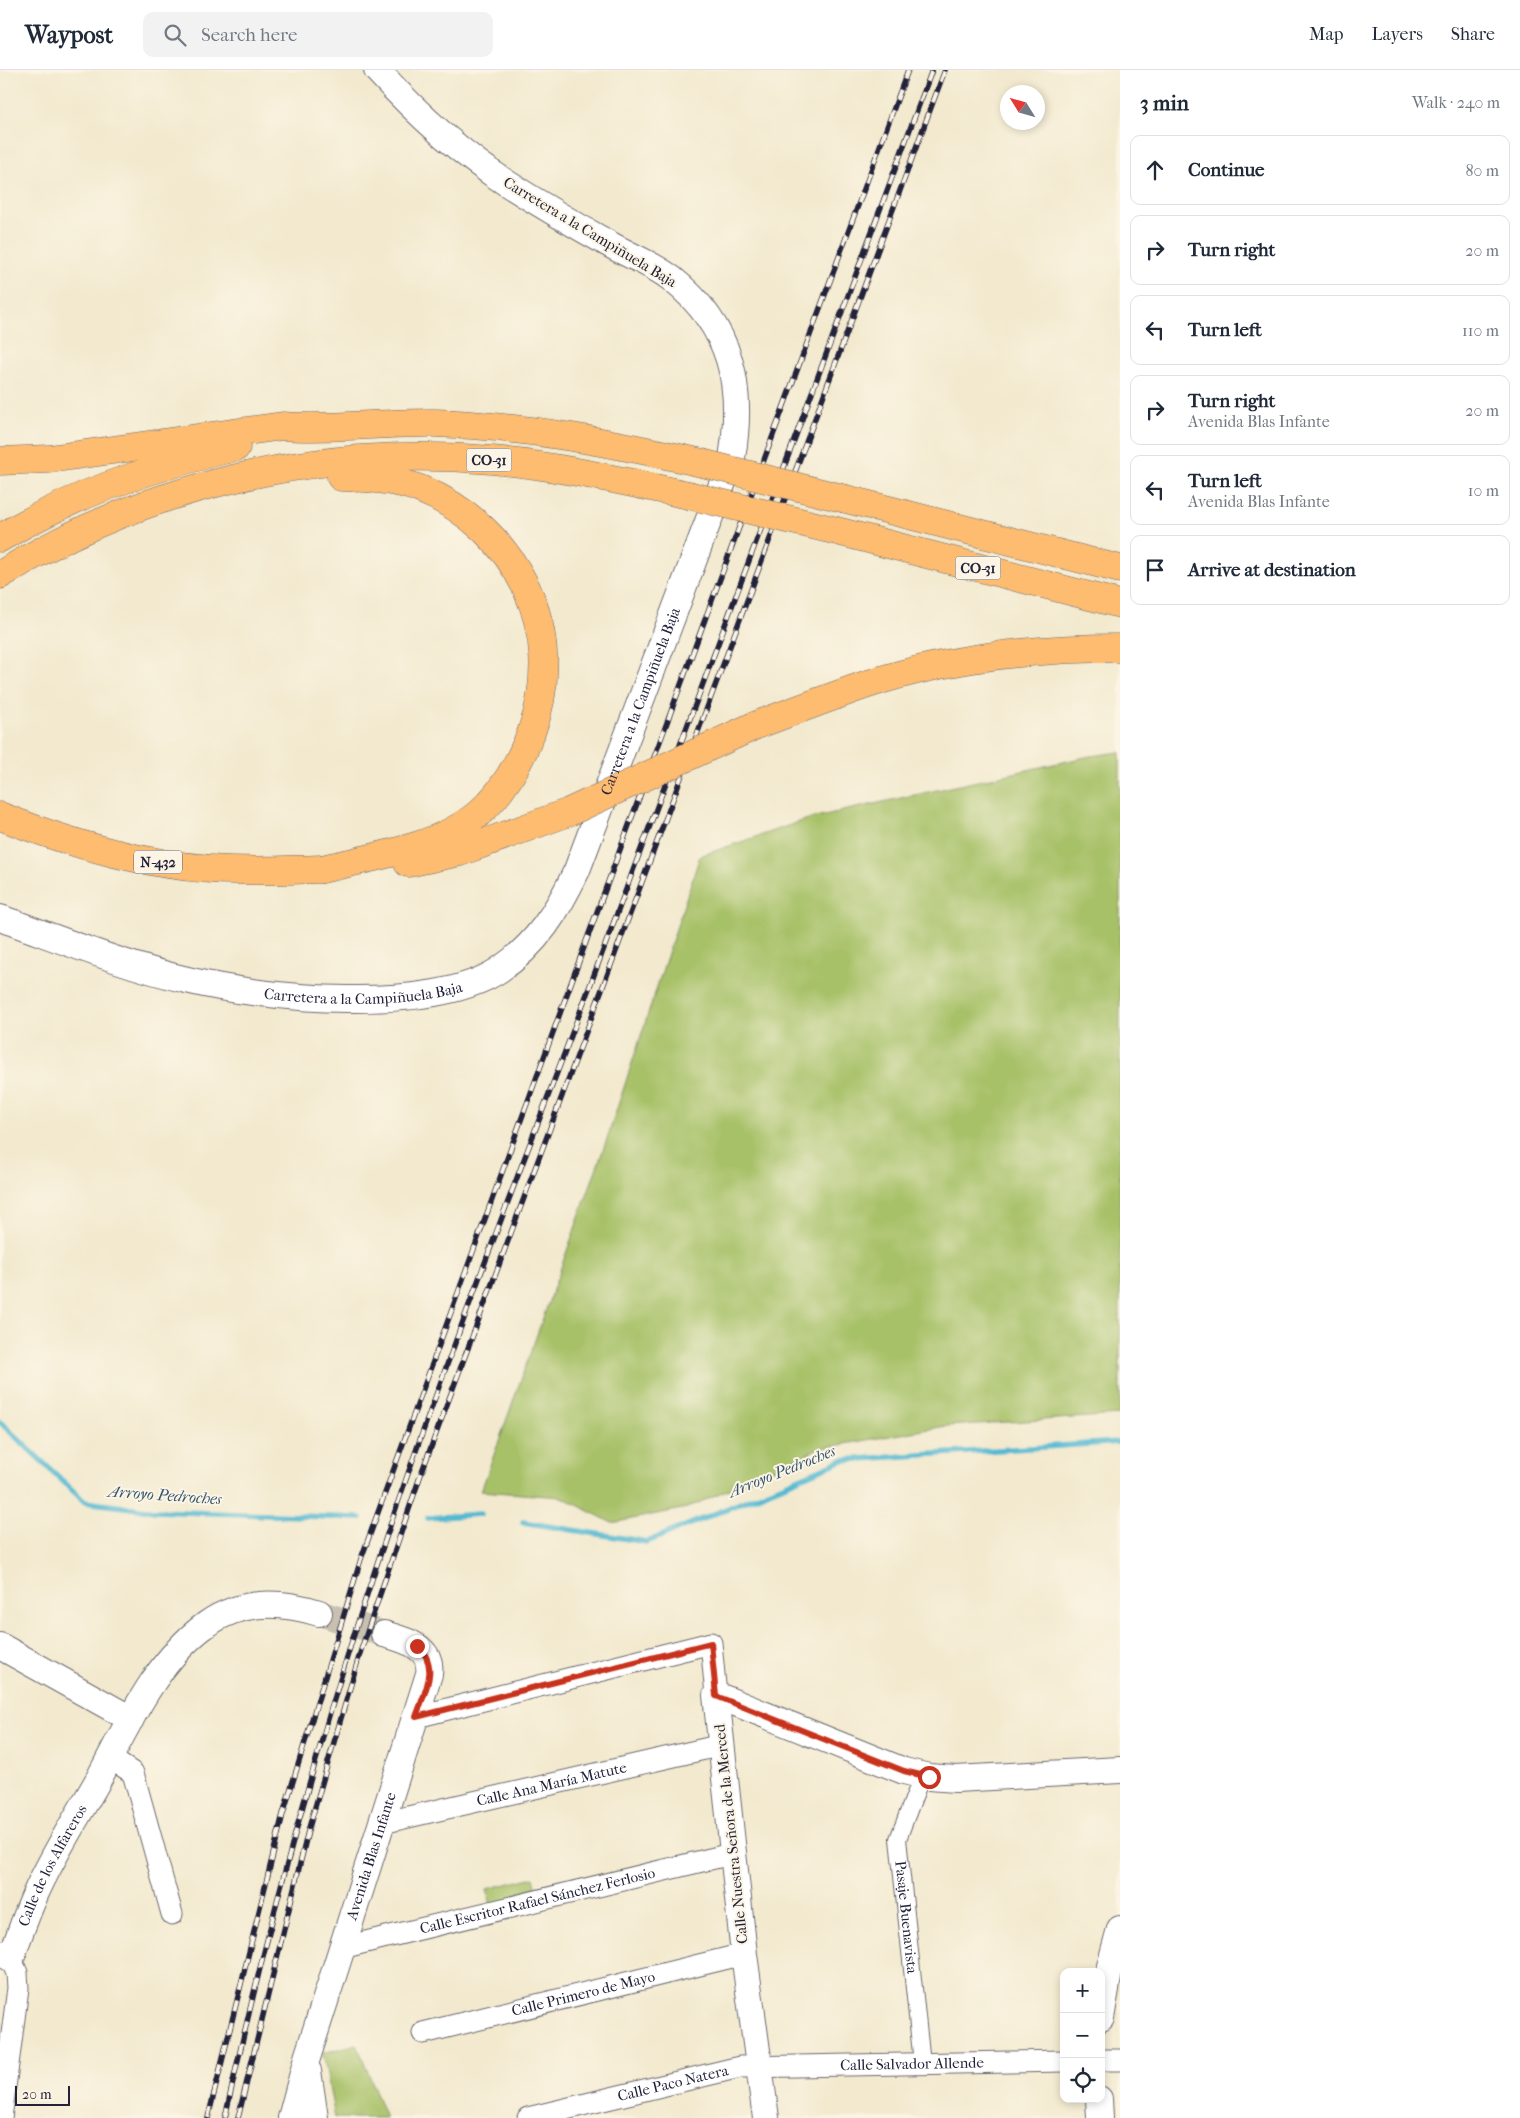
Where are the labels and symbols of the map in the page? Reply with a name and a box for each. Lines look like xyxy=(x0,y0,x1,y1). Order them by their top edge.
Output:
north arrow xyxy=(1000,85,1045,130)
street label: Carretera a la Campiñuela Baja xyxy=(500,173,681,292)
road number: CO-31 xyxy=(466,448,512,472)
road number: CO-31 xyxy=(956,556,1000,579)
street label: Carretera a la Campiñuela Baja xyxy=(597,604,684,798)
road number: N-432 xyxy=(134,850,182,874)
street label: Carretera a la Campiñuela Baja xyxy=(263,978,466,1008)
water label: Arroyo Pedroches xyxy=(724,1441,839,1502)
water label: Arroyo Pedroches xyxy=(106,1481,223,1509)
route end xyxy=(406,1635,429,1658)
street label: Calle Nuestra Señora de la Merced xyxy=(710,1723,751,1945)
street label: Calle Ana María Matute xyxy=(475,1758,629,1810)
route start xyxy=(918,1766,941,1789)
street label: Avenida Blas Infante xyxy=(342,1789,400,1923)
street label: Calle de los Alfareros xyxy=(14,1801,91,1929)
street label: Pasaje Buenavista xyxy=(891,1860,921,1976)
street label: Calle Escritor Rafael Sánchez Ferlosio xyxy=(418,1864,657,1938)
street label: Calle Primero de Mayo xyxy=(510,1967,657,2020)
street label: Calle Salvador Allende xyxy=(840,2053,985,2074)
street label: Calle Paco Natera xyxy=(616,2061,731,2105)
scale bar xyxy=(15,2083,70,2106)

